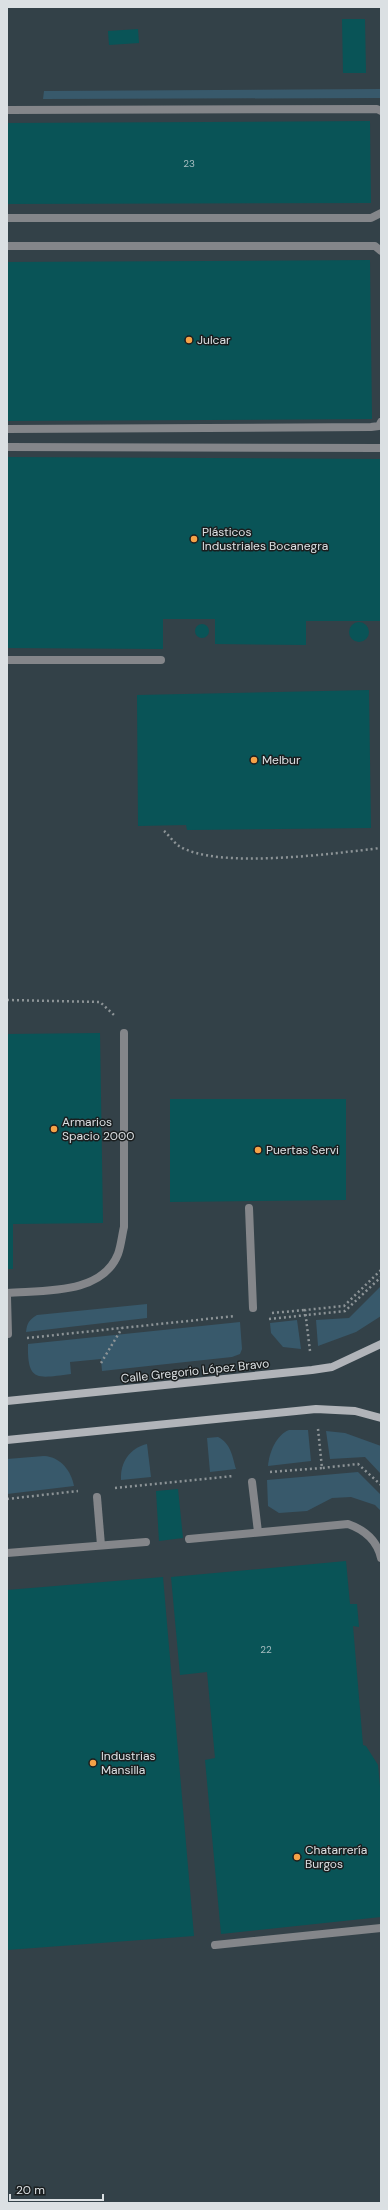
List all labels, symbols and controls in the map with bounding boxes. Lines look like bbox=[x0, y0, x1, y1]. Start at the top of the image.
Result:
house number: 23 bbox=[183, 157, 195, 170]
place label: Julcar bbox=[197, 332, 231, 348]
marker: Julcar bbox=[184, 335, 194, 345]
place label: Plásticos Industriales Bocanegra bbox=[202, 524, 328, 554]
marker: Plásticos Industriales Bocanegra bbox=[189, 534, 199, 544]
place label: Melbur bbox=[262, 752, 301, 768]
marker: Melbur bbox=[249, 755, 259, 765]
place label: Armarios Spacio 2000 bbox=[62, 1114, 134, 1144]
marker: Armarios Spacio 2000 bbox=[49, 1124, 59, 1134]
place label: Puertas Servi bbox=[266, 1142, 339, 1158]
marker: Puertas Servi bbox=[253, 1145, 263, 1155]
street label: Calle Gregorio López Bravo bbox=[120, 1355, 270, 1387]
house number: 22 bbox=[260, 1643, 272, 1656]
place label: Industrias Mansilla bbox=[101, 1748, 155, 1778]
marker: Industrias Mansilla bbox=[88, 1758, 98, 1768]
place label: Chatarrería Burgos bbox=[305, 1842, 367, 1872]
marker: Chatarrería Burgos bbox=[292, 1852, 302, 1862]
scale bar bbox=[10, 2176, 103, 2202]
text: 20 m bbox=[16, 2182, 45, 2198]

